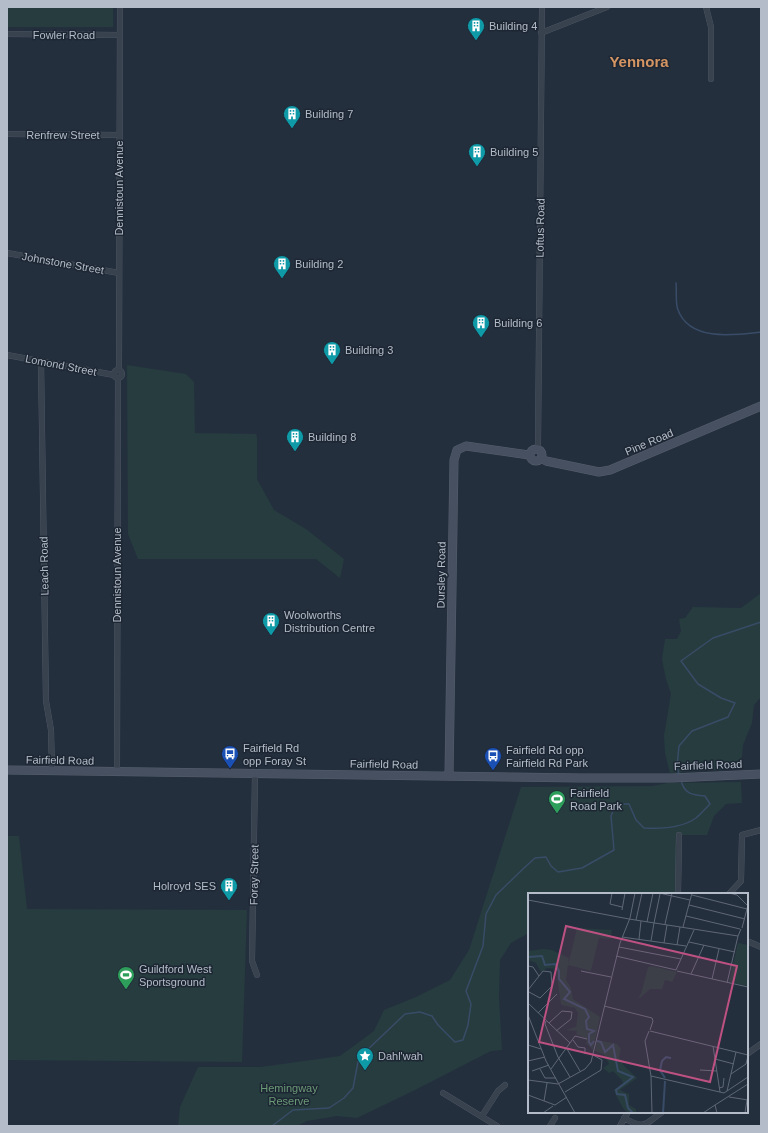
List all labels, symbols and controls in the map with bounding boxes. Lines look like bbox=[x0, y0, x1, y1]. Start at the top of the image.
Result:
building icon: Building 4 bbox=[466, 16, 486, 41]
place label: Building 4 bbox=[489, 20, 537, 32]
street label: Fowler Road bbox=[33, 29, 95, 41]
district label: Yennora bbox=[609, 53, 669, 70]
building icon: Building 7 bbox=[282, 104, 302, 129]
place label: Building 7 bbox=[305, 108, 353, 120]
street label: Renfrew Street bbox=[26, 129, 100, 141]
street label: Dennistoun Avenue bbox=[113, 140, 125, 236]
building icon: Building 5 bbox=[467, 142, 487, 167]
place label: Building 5 bbox=[490, 146, 538, 158]
street label: Loftus Road bbox=[533, 198, 547, 258]
street label: Johnstone Street bbox=[21, 250, 105, 276]
building icon: Building 2 bbox=[272, 254, 292, 279]
place label: Building 2 bbox=[295, 258, 343, 270]
building icon: Building 6 bbox=[471, 313, 491, 338]
place label: Building 6 bbox=[494, 317, 542, 329]
building icon: Building 3 bbox=[322, 340, 342, 365]
place label: Building 3 bbox=[345, 344, 393, 356]
street label: Lomond Street bbox=[24, 352, 98, 378]
street label: Pine Road bbox=[623, 426, 675, 458]
building icon: Building 8 bbox=[285, 427, 305, 452]
place label: Building 8 bbox=[308, 431, 356, 443]
street label: Dennistoun Avenue bbox=[111, 527, 123, 623]
street label: Leach Road bbox=[37, 536, 51, 596]
street label: Dursley Road bbox=[434, 542, 448, 608]
place label: Woolworths Distribution Centre bbox=[284, 609, 375, 634]
building icon: Woolworths Distribution Centre bbox=[261, 611, 281, 636]
place label: Fairfield Rd opp Foray St bbox=[243, 742, 306, 767]
bus stop icon: Fairfield Rd opp Foray St bbox=[220, 744, 240, 769]
place label: Fairfield Rd opp Fairfield Rd Park bbox=[506, 744, 588, 769]
bus stop icon: Fairfield Rd opp Fairfield Rd Park bbox=[483, 746, 503, 771]
street label: Fairfield Road bbox=[26, 753, 94, 767]
street label: Fairfield Road bbox=[350, 757, 418, 771]
street label: Fairfield Road bbox=[674, 758, 742, 772]
place label: Fairfield Road Park bbox=[570, 787, 622, 812]
sports icon: Fairfield Road Park bbox=[547, 789, 567, 814]
street label: Foray Street bbox=[247, 845, 261, 905]
building icon: Holroyd SES bbox=[219, 876, 239, 901]
place label: Holroyd SES bbox=[153, 880, 216, 892]
inset map bbox=[528, 893, 748, 1113]
place label: Guildford West Sportsground bbox=[139, 963, 212, 988]
sports icon: Guildford West Sportsground bbox=[116, 965, 136, 990]
place icon: Dahl'wah bbox=[355, 1046, 375, 1071]
place label: Dahl'wah bbox=[378, 1050, 423, 1062]
park label: Hemingway Reserve bbox=[260, 1082, 318, 1107]

